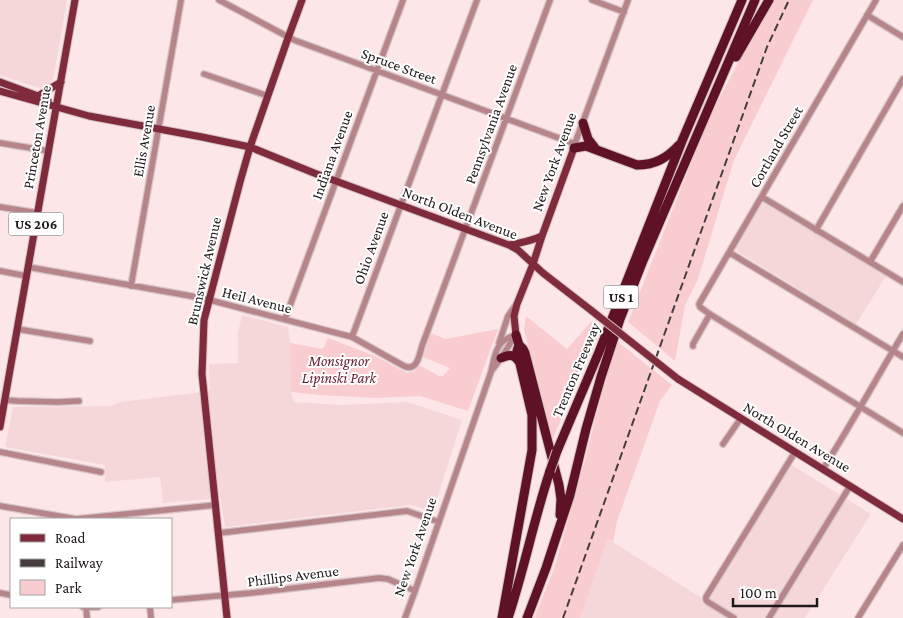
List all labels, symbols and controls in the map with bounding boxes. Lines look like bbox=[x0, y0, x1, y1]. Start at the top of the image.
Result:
street label: Spruce Street bbox=[359, 45, 440, 88]
street label: Pennsylvania Avenue bbox=[462, 62, 521, 186]
street label: Princeton Avenue bbox=[20, 84, 54, 190]
street label: Ellis Avenue bbox=[130, 103, 158, 178]
street label: Cortland Street bbox=[746, 103, 806, 191]
street label: Indiana Avenue bbox=[309, 108, 356, 202]
street label: New York Avenue bbox=[529, 110, 579, 214]
street label: North Olden Avenue bbox=[400, 184, 520, 242]
street label: Ohio Avenue bbox=[350, 209, 392, 287]
road number: US 206 bbox=[8, 212, 64, 235]
street label: Brunswick Avenue bbox=[184, 215, 224, 327]
street label: Heil Avenue bbox=[220, 284, 294, 316]
road number: US 1 bbox=[604, 286, 638, 308]
street label: Trenton Freeway bbox=[549, 320, 604, 420]
park label: Monsignor Lipinski Park bbox=[302, 353, 378, 387]
street label: North Olden Avenue bbox=[741, 399, 854, 475]
street label: New York Avenue bbox=[391, 495, 440, 599]
legend bbox=[10, 518, 172, 608]
text: Road bbox=[55, 530, 86, 546]
text: Railway bbox=[55, 555, 103, 572]
street label: Phillips Avenue bbox=[246, 562, 340, 591]
scale bar bbox=[733, 576, 817, 608]
text: Park bbox=[55, 580, 82, 596]
text: 100 m bbox=[740, 585, 777, 601]

